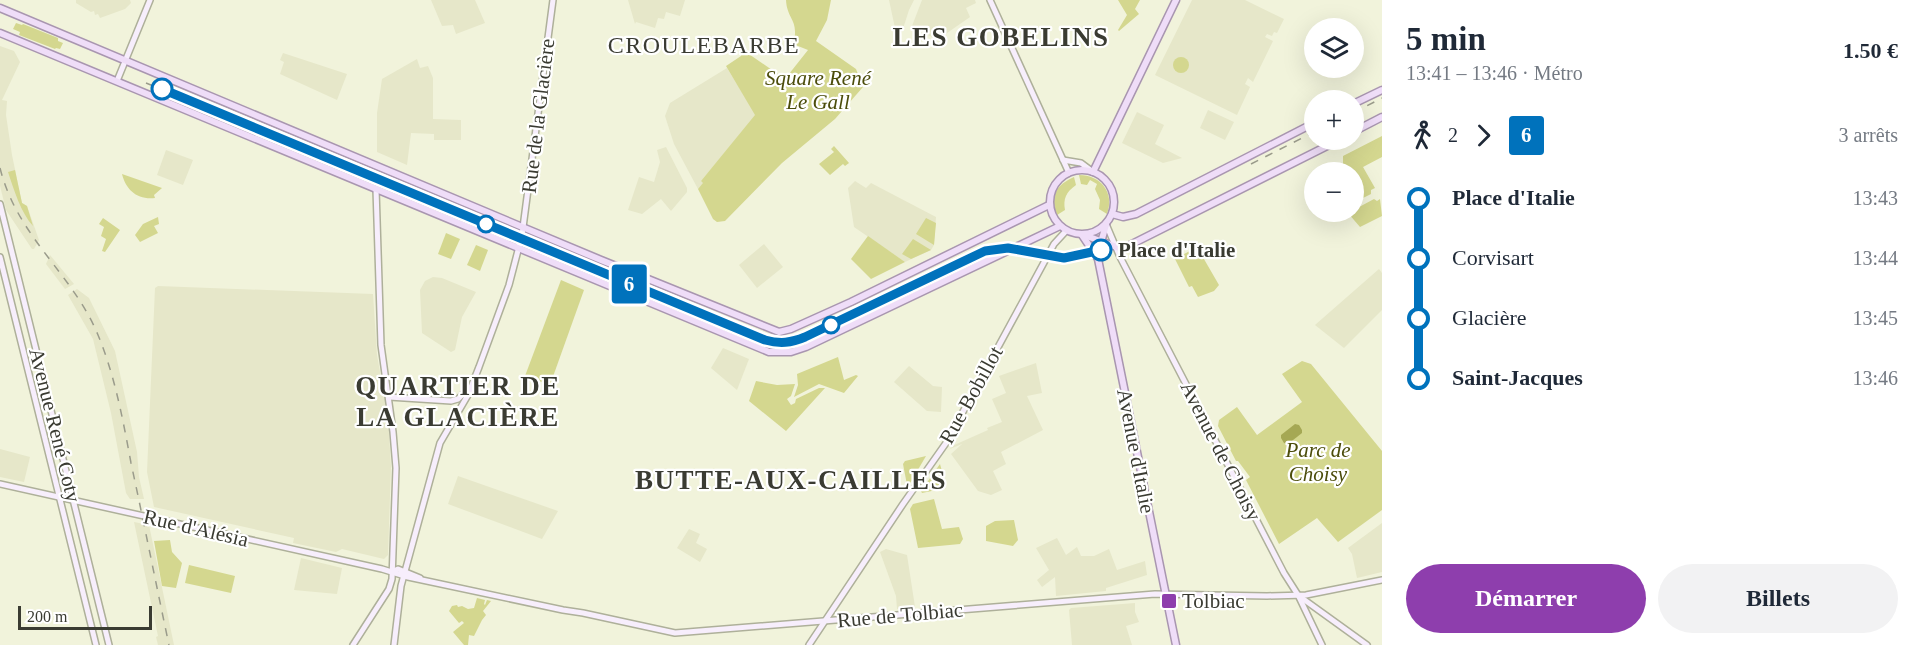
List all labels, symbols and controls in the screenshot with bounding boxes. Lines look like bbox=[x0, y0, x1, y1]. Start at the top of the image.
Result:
map controls bbox=[1304, 18, 1364, 222]
button: layers bbox=[1304, 18, 1364, 78]
text: 5 min bbox=[1406, 21, 1486, 57]
district label: LES GOBELINS bbox=[893, 22, 1109, 52]
district label: CROULEBARBE bbox=[608, 32, 800, 58]
street label: Rue de la Glacière bbox=[517, 37, 559, 195]
text: 1.50 € bbox=[1843, 38, 1898, 63]
text: 13:41 – 13:46 · Métro bbox=[1406, 62, 1583, 84]
park label: Square René Le Gall bbox=[765, 66, 873, 114]
unlabelled marker bbox=[151, 78, 173, 100]
button: + bbox=[1304, 90, 1364, 150]
icon: walk bbox=[1406, 119, 1439, 152]
icon: forward bbox=[1467, 119, 1500, 152]
text: 6 bbox=[1521, 123, 1532, 147]
text: 2 bbox=[1448, 124, 1458, 146]
text: 3 arrêts bbox=[1839, 124, 1898, 146]
button: − bbox=[1304, 162, 1364, 222]
text: Place d'Italie bbox=[1452, 185, 1575, 210]
text: 13:43 bbox=[1852, 187, 1898, 209]
unlabelled marker bbox=[477, 215, 495, 233]
place label: Place d'Italie bbox=[1118, 238, 1235, 262]
marker: Place d'Italie bbox=[1090, 239, 1112, 261]
text: Corvisart bbox=[1452, 245, 1534, 270]
text: 13:44 bbox=[1852, 247, 1898, 269]
line badge: 6 bbox=[610, 264, 648, 304]
text: 6 bbox=[624, 272, 634, 296]
text: Glacière bbox=[1452, 305, 1527, 330]
text: 13:45 bbox=[1852, 307, 1898, 329]
unlabelled marker bbox=[822, 316, 840, 334]
street label: Rue Bobillot bbox=[934, 342, 1008, 448]
street label: Avenue René Coty bbox=[24, 345, 86, 505]
text: Saint-Jacques bbox=[1452, 365, 1583, 390]
text: 13:46 bbox=[1852, 367, 1898, 389]
district label: QUARTIER DE LA GLACIÈRE bbox=[355, 371, 561, 432]
street label: Avenue de Choisy bbox=[1175, 377, 1267, 525]
street label: Avenue d'Italie bbox=[1112, 387, 1160, 515]
park label: Parc de Choisy bbox=[1284, 438, 1351, 486]
district label: BUTTE-AUX-CAILLES bbox=[635, 465, 947, 495]
street label: Rue d'Alésia bbox=[141, 504, 251, 552]
button: Démarrer bbox=[1406, 564, 1646, 633]
button: Billets bbox=[1658, 564, 1898, 633]
place label: Tolbiac bbox=[1182, 589, 1245, 613]
marker: Tolbiac bbox=[1160, 592, 1178, 610]
street label: Rue de Tolbiac bbox=[836, 598, 964, 632]
scale bar bbox=[18, 603, 152, 630]
text: 200 m bbox=[27, 608, 67, 625]

